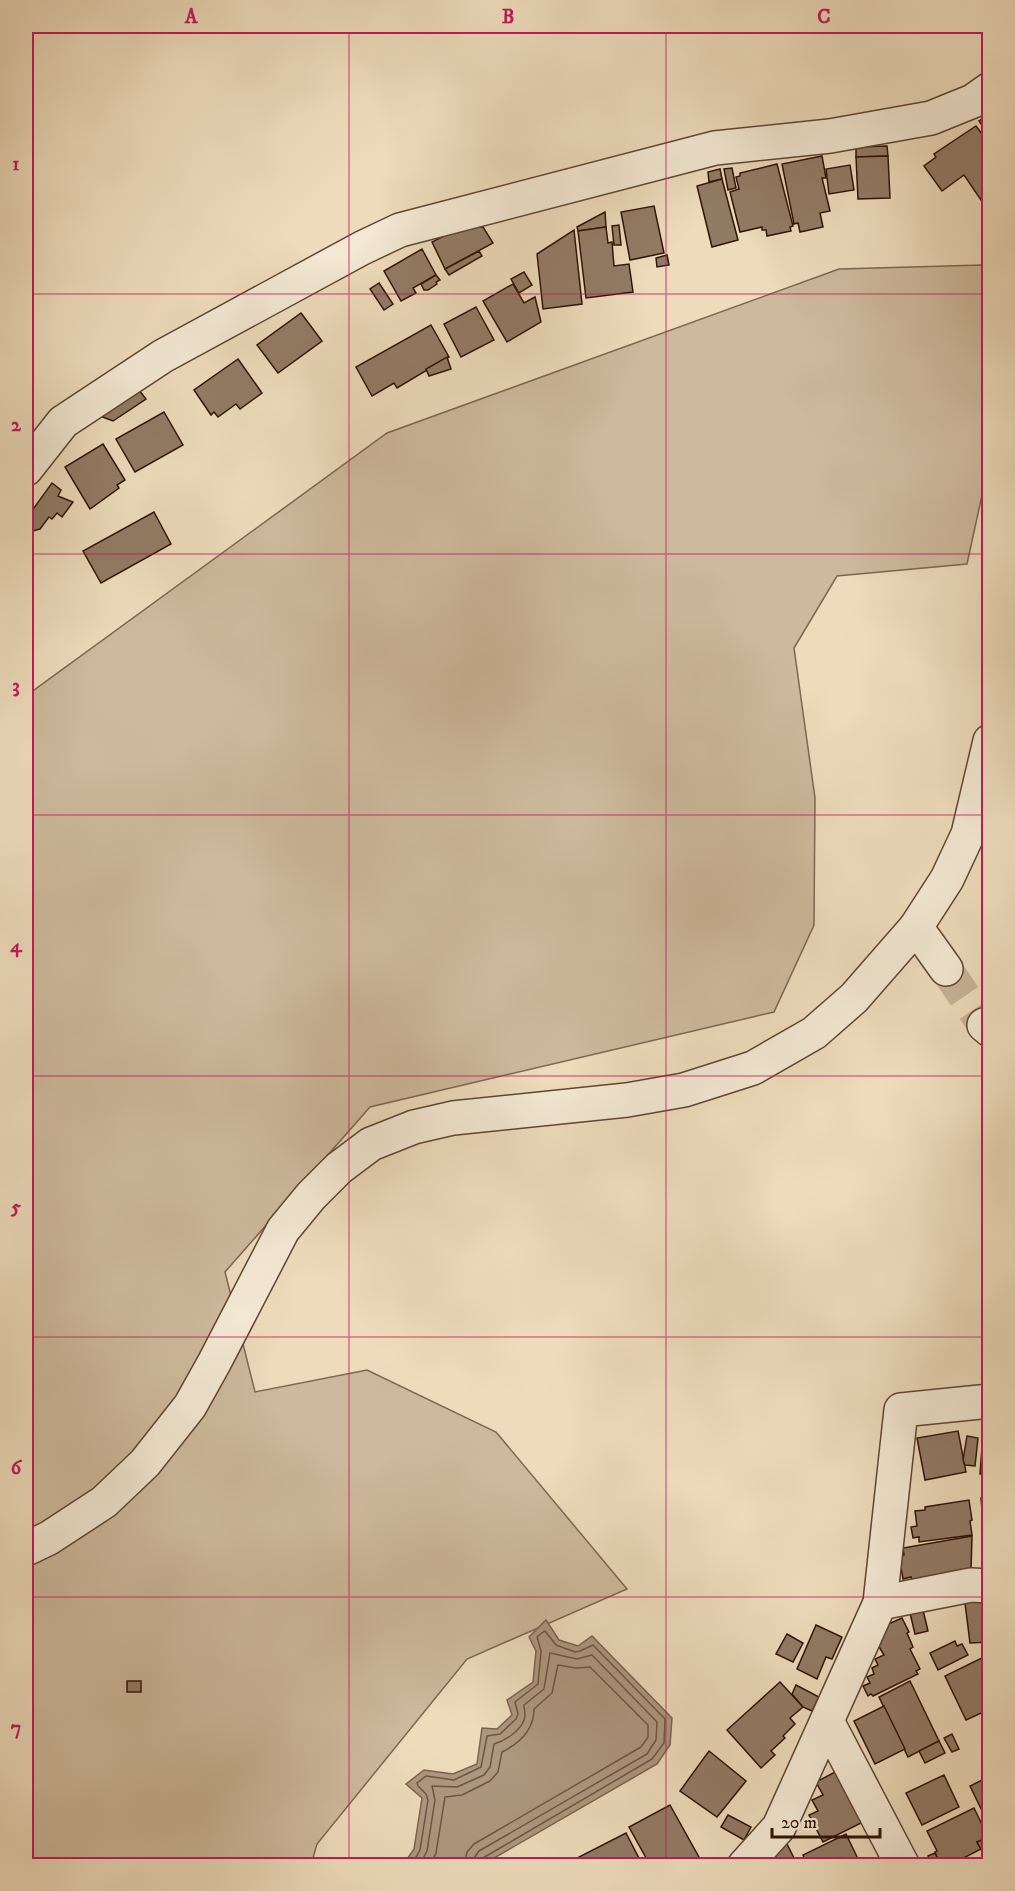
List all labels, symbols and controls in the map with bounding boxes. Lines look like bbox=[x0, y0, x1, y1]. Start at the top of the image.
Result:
text: A bbox=[184, 5, 199, 30]
text: B bbox=[502, 5, 514, 30]
text: C bbox=[817, 5, 831, 30]
text: 1 bbox=[12, 152, 20, 177]
text: 2 bbox=[11, 413, 22, 438]
text: 3 bbox=[12, 674, 20, 699]
text: 4 bbox=[10, 934, 23, 959]
text: 5 bbox=[10, 1195, 21, 1220]
text: 6 bbox=[11, 1456, 23, 1481]
text: 7 bbox=[11, 1716, 21, 1741]
scale bar bbox=[772, 1801, 880, 1839]
text: 20 m bbox=[781, 1812, 817, 1834]

